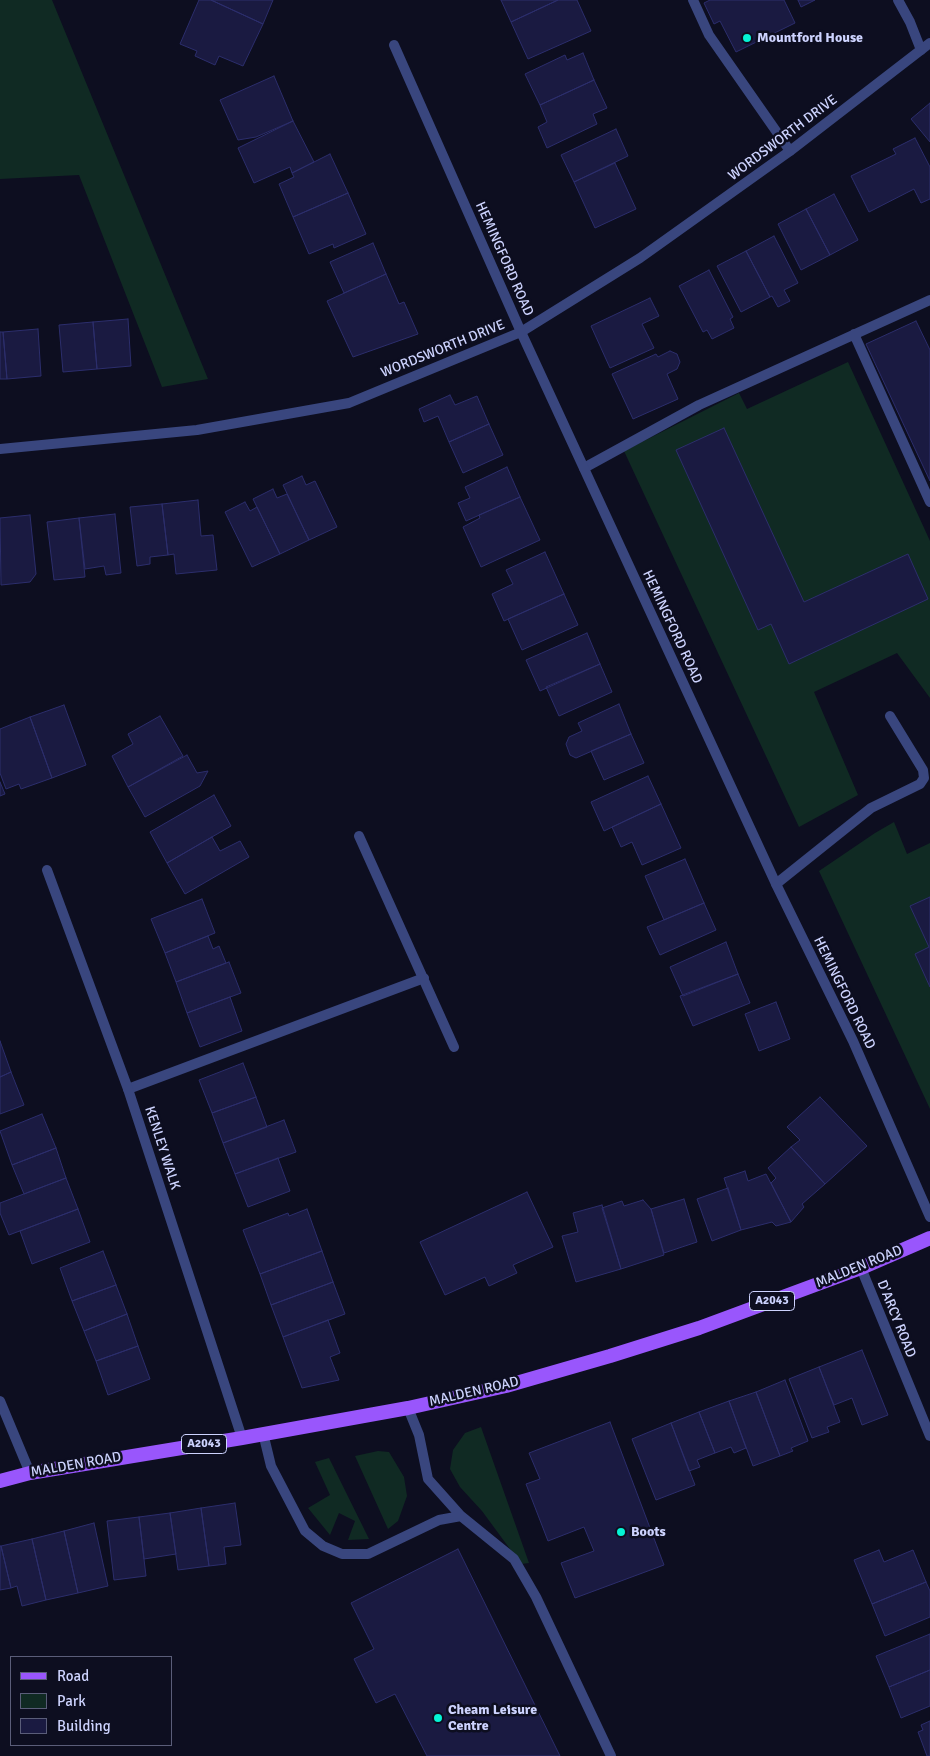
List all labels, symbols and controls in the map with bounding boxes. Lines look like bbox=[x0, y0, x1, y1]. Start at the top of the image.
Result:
place label: Mountford House bbox=[757, 30, 863, 46]
marker: Mountford House bbox=[741, 32, 753, 44]
street label: WORDSWORTH DRIVE bbox=[725, 92, 841, 184]
street label: HEMINGFORD ROAD bbox=[471, 199, 537, 319]
street label: WORDSWORTH DRIVE bbox=[379, 316, 507, 382]
street label: HEMINGFORD ROAD bbox=[638, 568, 706, 686]
street label: HEMINGFORD ROAD bbox=[809, 934, 879, 1052]
street label: KENLEY WALK bbox=[141, 1104, 183, 1192]
street label: MALDEN ROAD bbox=[813, 1242, 905, 1292]
street label: D'ARCY ROAD bbox=[873, 1278, 919, 1360]
road number: A2043 bbox=[750, 1292, 794, 1310]
street label: MALDEN ROAD bbox=[428, 1374, 520, 1410]
road number: A2043 bbox=[182, 1435, 226, 1454]
street label: MALDEN ROAD bbox=[29, 1449, 123, 1481]
place label: Boots bbox=[631, 1524, 666, 1540]
marker: Boots bbox=[615, 1526, 627, 1538]
legend bbox=[10, 1656, 172, 1746]
text: Road bbox=[57, 1667, 89, 1685]
text: Park bbox=[57, 1692, 86, 1710]
place label: Cheam Leisure Centre bbox=[448, 1702, 537, 1734]
marker: Cheam Leisure Centre bbox=[432, 1712, 444, 1724]
text: Building bbox=[57, 1717, 111, 1735]

